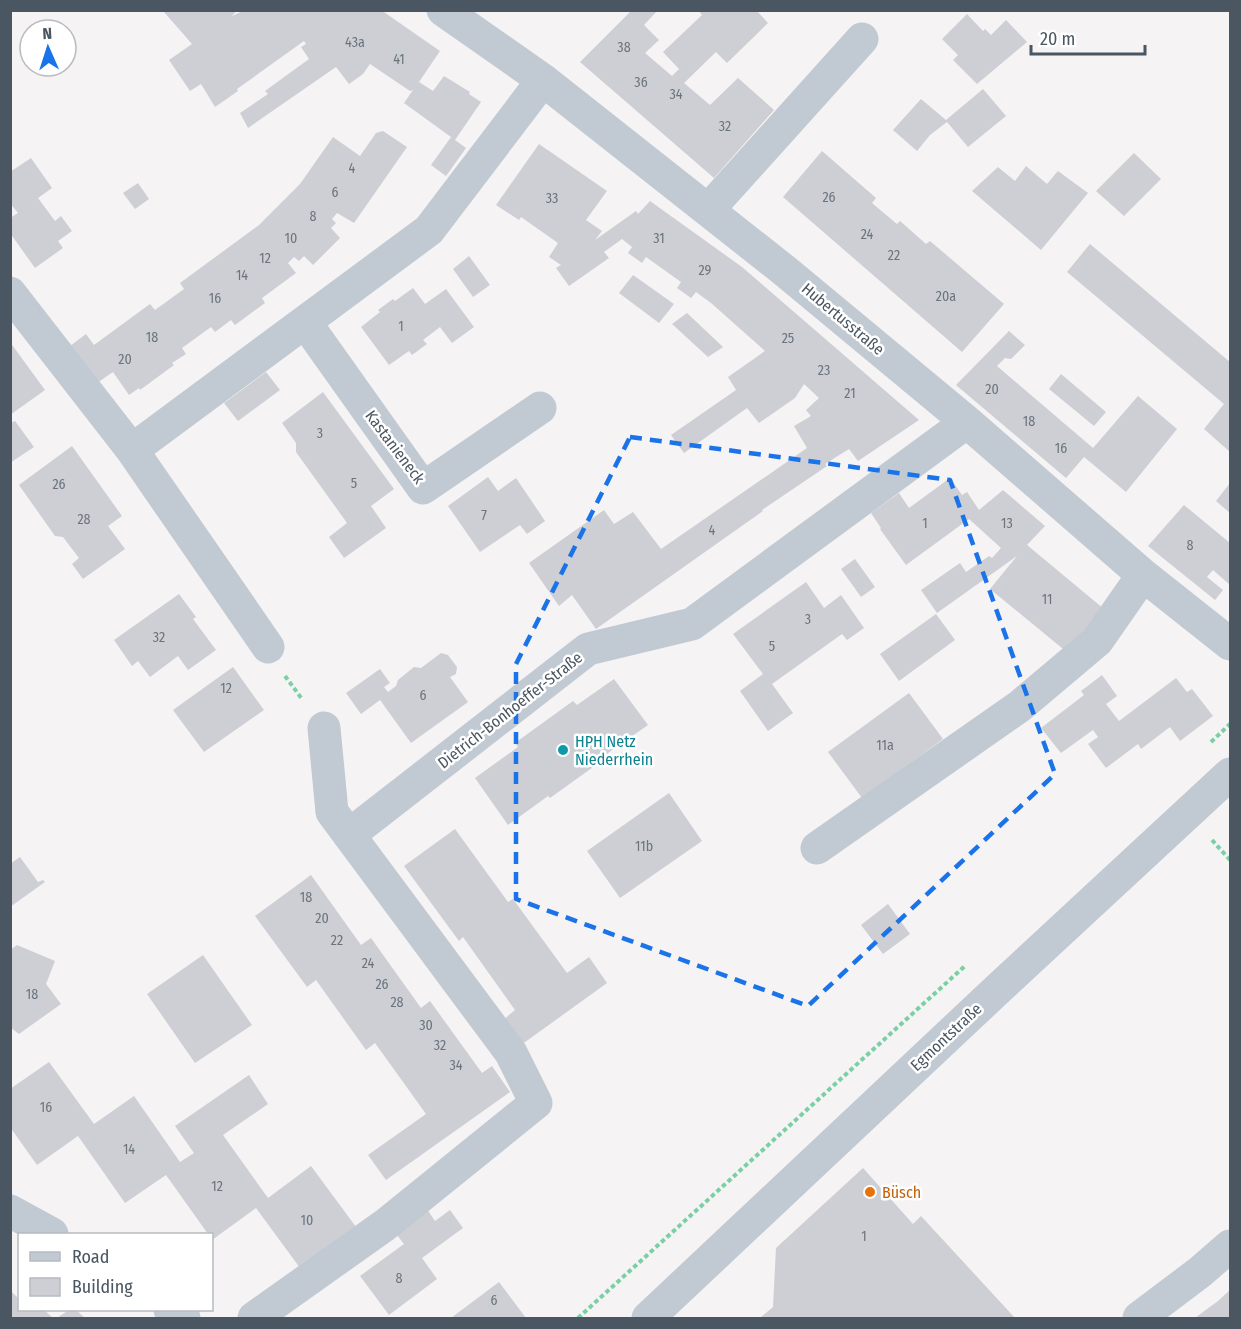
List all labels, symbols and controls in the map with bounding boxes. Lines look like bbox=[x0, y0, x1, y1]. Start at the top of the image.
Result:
north arrow bbox=[18, 18, 78, 78]
scale bar bbox=[1031, 18, 1145, 56]
text: N bbox=[42, 24, 53, 43]
text: 20 m bbox=[1040, 28, 1075, 50]
house number: 43a bbox=[345, 34, 365, 51]
house number: 38 bbox=[617, 39, 631, 56]
house number: 41 bbox=[393, 51, 405, 68]
house number: 36 bbox=[634, 74, 648, 91]
house number: 34 bbox=[669, 86, 683, 103]
house number: 32 bbox=[719, 118, 731, 135]
house number: 4 bbox=[349, 160, 356, 177]
house number: 6 bbox=[332, 184, 339, 201]
house number: 26 bbox=[822, 189, 836, 206]
house number: 33 bbox=[546, 190, 558, 207]
house number: 8 bbox=[310, 208, 317, 225]
house number: 24 bbox=[861, 226, 874, 243]
house number: 10 bbox=[285, 230, 297, 247]
house number: 31 bbox=[653, 230, 665, 247]
house number: 22 bbox=[888, 247, 900, 264]
house number: 12 bbox=[259, 250, 271, 267]
house number: 29 bbox=[699, 262, 712, 279]
house number: 14 bbox=[236, 267, 248, 284]
street label: Hubertusstraße bbox=[798, 279, 888, 359]
house number: 20a bbox=[936, 288, 956, 305]
house number: 16 bbox=[209, 290, 221, 307]
house number: 1 bbox=[398, 318, 404, 335]
house number: 18 bbox=[146, 329, 158, 346]
house number: 25 bbox=[782, 330, 794, 347]
house number: 20 bbox=[118, 351, 132, 368]
house number: 23 bbox=[818, 362, 830, 379]
house number: 20 bbox=[985, 381, 999, 398]
house number: 21 bbox=[844, 385, 856, 402]
street label: Kastanieneck bbox=[361, 407, 429, 488]
house number: 18 bbox=[1023, 413, 1035, 430]
house number: 3 bbox=[317, 425, 323, 442]
house number: 16 bbox=[1055, 440, 1067, 457]
house number: 5 bbox=[351, 475, 357, 492]
house number: 26 bbox=[52, 476, 66, 493]
house number: 7 bbox=[481, 507, 487, 524]
house number: 28 bbox=[77, 511, 91, 528]
house number: 1 bbox=[922, 515, 928, 532]
house number: 13 bbox=[1001, 515, 1013, 532]
house number: 4 bbox=[709, 522, 716, 539]
house number: 8 bbox=[1187, 537, 1194, 554]
house number: 11 bbox=[1042, 591, 1052, 608]
house number: 3 bbox=[805, 611, 811, 628]
house number: 32 bbox=[153, 629, 165, 646]
house number: 5 bbox=[769, 638, 775, 655]
street label: Dietrich-Bonhoeffer-Straße bbox=[434, 648, 586, 772]
house number: 12 bbox=[220, 680, 232, 697]
house number: 6 bbox=[420, 687, 427, 704]
place label: HPH Netz Niederrhein bbox=[575, 732, 653, 769]
house number: 11a bbox=[876, 737, 894, 754]
marker: HPH Netz Niederrhein bbox=[556, 743, 570, 757]
house number: 11b bbox=[635, 838, 653, 855]
house number: 18 bbox=[300, 889, 312, 906]
house number: 20 bbox=[315, 910, 329, 927]
house number: 22 bbox=[331, 932, 343, 949]
house number: 24 bbox=[362, 955, 375, 972]
house number: 26 bbox=[375, 976, 389, 993]
house number: 18 bbox=[26, 986, 38, 1003]
house number: 28 bbox=[390, 994, 404, 1011]
street label: Egmontstraße bbox=[906, 999, 986, 1075]
house number: 30 bbox=[419, 1017, 433, 1034]
house number: 32 bbox=[434, 1037, 446, 1054]
house number: 34 bbox=[449, 1057, 463, 1074]
house number: 16 bbox=[40, 1099, 52, 1116]
house number: 14 bbox=[123, 1141, 135, 1158]
house number: 12 bbox=[211, 1178, 223, 1195]
place label: Büsch bbox=[882, 1183, 921, 1202]
marker: Büsch bbox=[863, 1185, 877, 1199]
house number: 10 bbox=[301, 1212, 313, 1229]
house number: 1 bbox=[861, 1228, 867, 1245]
legend bbox=[18, 1233, 213, 1311]
text: Road bbox=[72, 1246, 109, 1268]
house number: 8 bbox=[396, 1270, 403, 1287]
text: Building bbox=[72, 1276, 133, 1298]
house number: 6 bbox=[491, 1292, 498, 1309]

